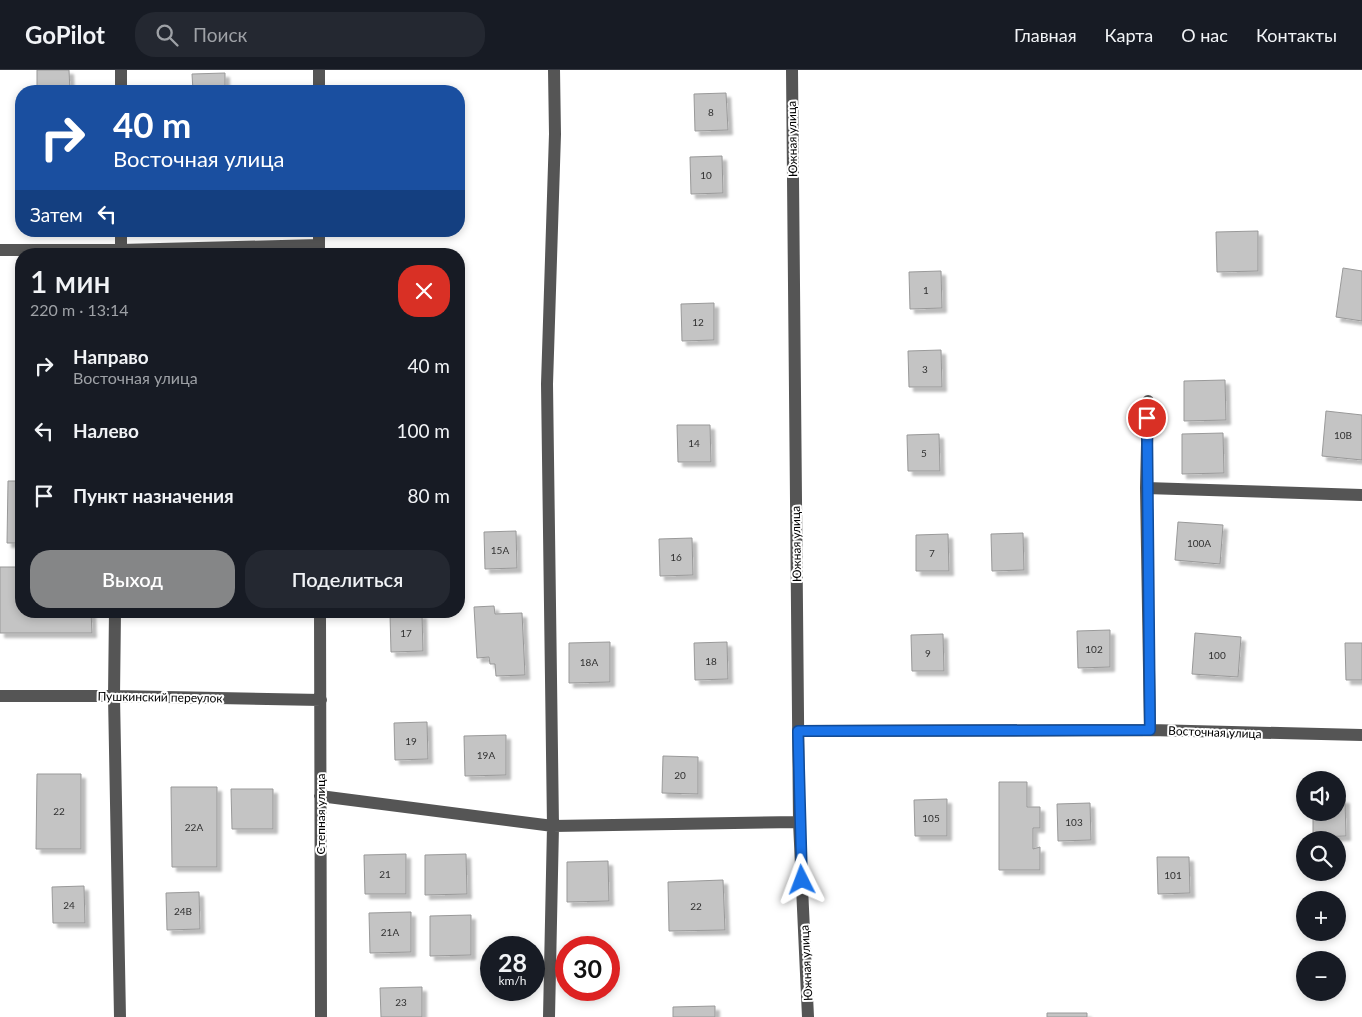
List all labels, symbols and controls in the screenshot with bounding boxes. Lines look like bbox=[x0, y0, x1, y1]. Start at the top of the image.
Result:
search box bbox=[135, 12, 485, 57]
text: GoPilot bbox=[25, 20, 105, 49]
icon: search bbox=[153, 21, 181, 49]
text: Поиск bbox=[193, 23, 247, 46]
text: Главная bbox=[1014, 24, 1077, 46]
text: Карта bbox=[1105, 24, 1153, 46]
text: О нас bbox=[1181, 24, 1228, 46]
text: Контакты bbox=[1256, 24, 1337, 46]
street label: Южная улица bbox=[784, 101, 800, 177]
text: 40 m bbox=[113, 103, 191, 145]
icon: right bbox=[30, 105, 95, 170]
house number: 8 bbox=[708, 106, 714, 118]
text: Восточная улица bbox=[113, 145, 284, 172]
house number: 10 bbox=[700, 169, 712, 181]
icon: left bbox=[93, 200, 121, 228]
text: Затем bbox=[30, 203, 83, 226]
text: 1 мин bbox=[30, 263, 111, 299]
button: close bbox=[398, 265, 450, 317]
house number: 1 bbox=[923, 284, 929, 296]
text: 220 m · 13:14 bbox=[30, 300, 129, 319]
house number: 12 bbox=[692, 316, 704, 328]
text: Направо bbox=[73, 345, 149, 368]
icon: right bbox=[30, 352, 58, 380]
text: 40 m bbox=[407, 354, 450, 377]
house number: 3 bbox=[922, 363, 928, 375]
text: Восточная улица bbox=[73, 368, 198, 387]
pin bbox=[1126, 397, 1168, 439]
icon: arrive bbox=[1133, 404, 1161, 432]
icon: left bbox=[30, 417, 58, 445]
text: Налево bbox=[73, 419, 139, 442]
text: 100 m bbox=[396, 419, 450, 442]
house number: 10В bbox=[1334, 429, 1352, 441]
house number: 14 bbox=[688, 437, 700, 449]
house number: 5 bbox=[921, 447, 927, 459]
icon: arrive bbox=[30, 482, 58, 510]
text: Пункт назначения bbox=[73, 484, 234, 507]
text: 80 m bbox=[407, 484, 450, 507]
street label: Южная улица bbox=[788, 506, 804, 582]
house number: 100А bbox=[1187, 537, 1211, 549]
house number: 15А bbox=[491, 544, 509, 556]
house number: 7 bbox=[929, 547, 935, 559]
button: Выход bbox=[30, 550, 235, 608]
button: Поделиться bbox=[245, 550, 450, 608]
house number: 16 bbox=[670, 551, 682, 563]
house number: 17 bbox=[400, 627, 412, 639]
house number: 102 bbox=[1085, 643, 1103, 655]
house number: 9 bbox=[925, 647, 931, 659]
house number: 100 bbox=[1208, 649, 1226, 661]
house number: 18 bbox=[705, 655, 717, 667]
house number: 18А bbox=[580, 656, 598, 668]
street label: Пушкинский переулок bbox=[97, 688, 223, 706]
street label: Восточная улица bbox=[1168, 723, 1262, 741]
house number: 19 bbox=[405, 735, 417, 747]
house number: 19А bbox=[477, 749, 495, 761]
house number: 20 bbox=[674, 769, 686, 781]
map controls bbox=[1296, 771, 1346, 1001]
button: sound bbox=[1296, 771, 1346, 821]
street label: Степная улица bbox=[313, 773, 328, 855]
house number: 22 bbox=[53, 805, 65, 817]
house number: 105 bbox=[922, 812, 940, 824]
house number: 103 bbox=[1065, 816, 1083, 828]
house number: 22А bbox=[185, 821, 203, 833]
button: search bbox=[1296, 831, 1346, 881]
position arrow bbox=[775, 853, 827, 905]
house number: 21 bbox=[379, 868, 391, 880]
house number: 101 bbox=[1164, 869, 1182, 881]
button: + bbox=[1296, 891, 1346, 941]
house number: 24 bbox=[63, 899, 75, 911]
house number: 22 bbox=[690, 900, 702, 912]
house number: 24В bbox=[174, 905, 192, 917]
street label: Южная улица bbox=[797, 925, 815, 1001]
house number: 21А bbox=[381, 926, 399, 938]
speed limit sign: 30 bbox=[555, 936, 620, 1001]
text: 28 bbox=[498, 947, 527, 977]
button: − bbox=[1296, 951, 1346, 1001]
text: km/h bbox=[498, 973, 527, 988]
house number: 23 bbox=[395, 996, 407, 1008]

